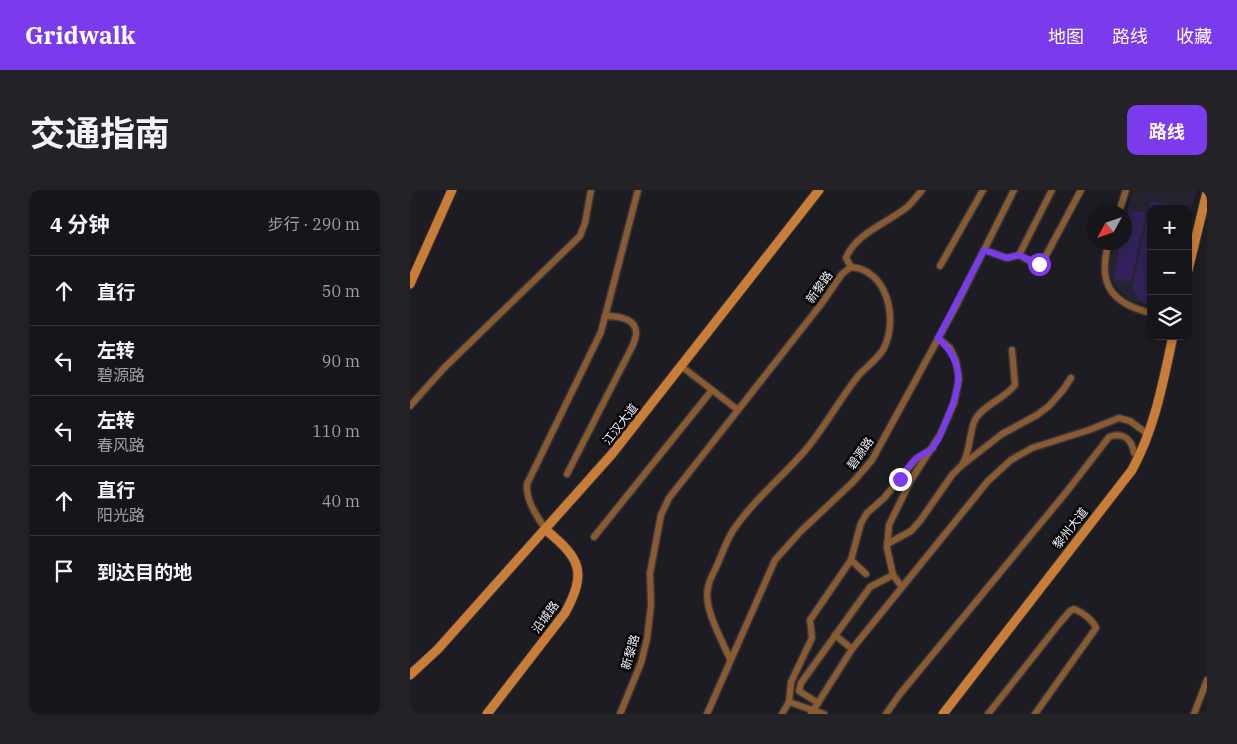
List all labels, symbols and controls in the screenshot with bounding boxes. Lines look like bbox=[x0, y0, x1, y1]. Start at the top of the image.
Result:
text: Gridwalk bbox=[25, 19, 135, 51]
text: 地图 bbox=[1048, 25, 1084, 48]
text: 路线 bbox=[1112, 25, 1148, 48]
text: 收藏 bbox=[1176, 25, 1212, 48]
button: 路线 bbox=[1127, 105, 1207, 155]
text: 交通指南 bbox=[30, 110, 170, 156]
north arrow bbox=[1087, 205, 1132, 250]
map controls bbox=[1147, 205, 1192, 340]
button: + bbox=[1147, 205, 1192, 250]
text: 4 分钟 bbox=[50, 210, 109, 238]
text: 步行 · 290 m bbox=[268, 214, 360, 234]
button: − bbox=[1147, 250, 1192, 295]
route start bbox=[1028, 253, 1051, 276]
street label: 新黎路 bbox=[803, 268, 835, 306]
icon: ahead bbox=[50, 277, 78, 305]
text: 直行 bbox=[97, 280, 135, 304]
text: 50 m bbox=[322, 281, 360, 301]
button: layers bbox=[1147, 295, 1192, 340]
text: 左转 bbox=[97, 338, 135, 362]
icon: left bbox=[50, 347, 78, 375]
text: 90 m bbox=[322, 351, 360, 371]
text: 碧源路 bbox=[97, 365, 145, 385]
street label: 江汉大道 bbox=[599, 400, 641, 448]
text: 左转 bbox=[97, 408, 135, 432]
icon: left bbox=[50, 417, 78, 445]
text: 110 m bbox=[312, 421, 360, 441]
street label: 碧源路 bbox=[844, 434, 876, 472]
text: 春风路 bbox=[97, 435, 145, 455]
route end bbox=[889, 468, 912, 491]
text: 直行 bbox=[97, 478, 135, 502]
icon: ahead bbox=[50, 487, 78, 515]
text: 40 m bbox=[322, 491, 360, 511]
street label: 黎州大道 bbox=[1049, 504, 1091, 552]
text: 阳光路 bbox=[97, 505, 145, 525]
icon: arrive bbox=[50, 557, 78, 585]
text: 到达目的地 bbox=[97, 560, 192, 584]
street label: 沿城路 bbox=[528, 598, 562, 636]
street label: 新黎路 bbox=[618, 633, 642, 671]

